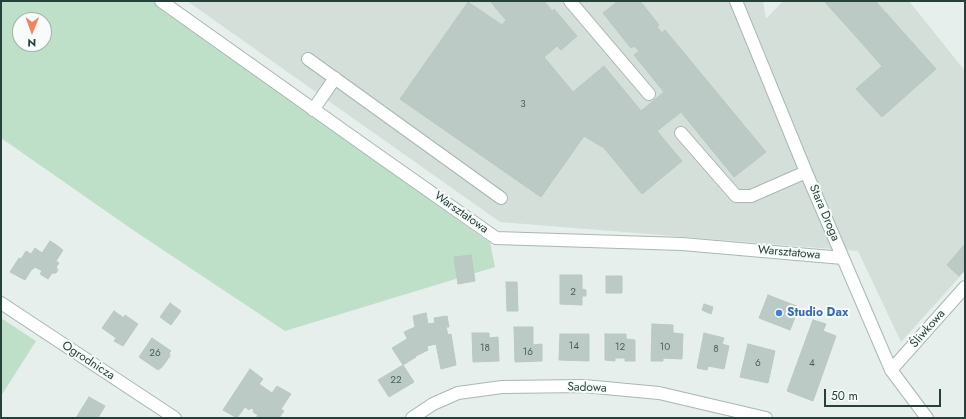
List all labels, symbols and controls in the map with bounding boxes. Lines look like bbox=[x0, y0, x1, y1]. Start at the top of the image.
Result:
north arrow bbox=[12, 12, 52, 52]
text: N bbox=[27, 35, 36, 51]
house number: 3 bbox=[520, 99, 526, 111]
street label: Stara Droga bbox=[806, 183, 842, 243]
street label: Warsztatowa bbox=[431, 189, 491, 237]
street label: Warsztatowa bbox=[757, 243, 821, 263]
house number: 2 bbox=[570, 287, 576, 299]
place label: Studio Dax bbox=[787, 306, 848, 320]
street label: Śliwkowa bbox=[907, 307, 949, 351]
marker: Studio Dax bbox=[774, 308, 784, 318]
street label: Ogrodnicza bbox=[59, 339, 117, 383]
house number: 14 bbox=[569, 341, 579, 353]
house number: 12 bbox=[615, 342, 625, 354]
house number: 10 bbox=[660, 342, 670, 354]
house number: 18 bbox=[480, 343, 490, 355]
house number: 8 bbox=[713, 344, 719, 356]
house number: 16 bbox=[523, 347, 533, 359]
house number: 26 bbox=[149, 348, 161, 360]
house number: 6 bbox=[755, 358, 761, 370]
house number: 4 bbox=[809, 358, 815, 370]
house number: 22 bbox=[390, 375, 402, 387]
street label: Sadowa bbox=[567, 380, 607, 396]
scale bar bbox=[826, 381, 943, 407]
text: 50 m bbox=[831, 387, 858, 405]

